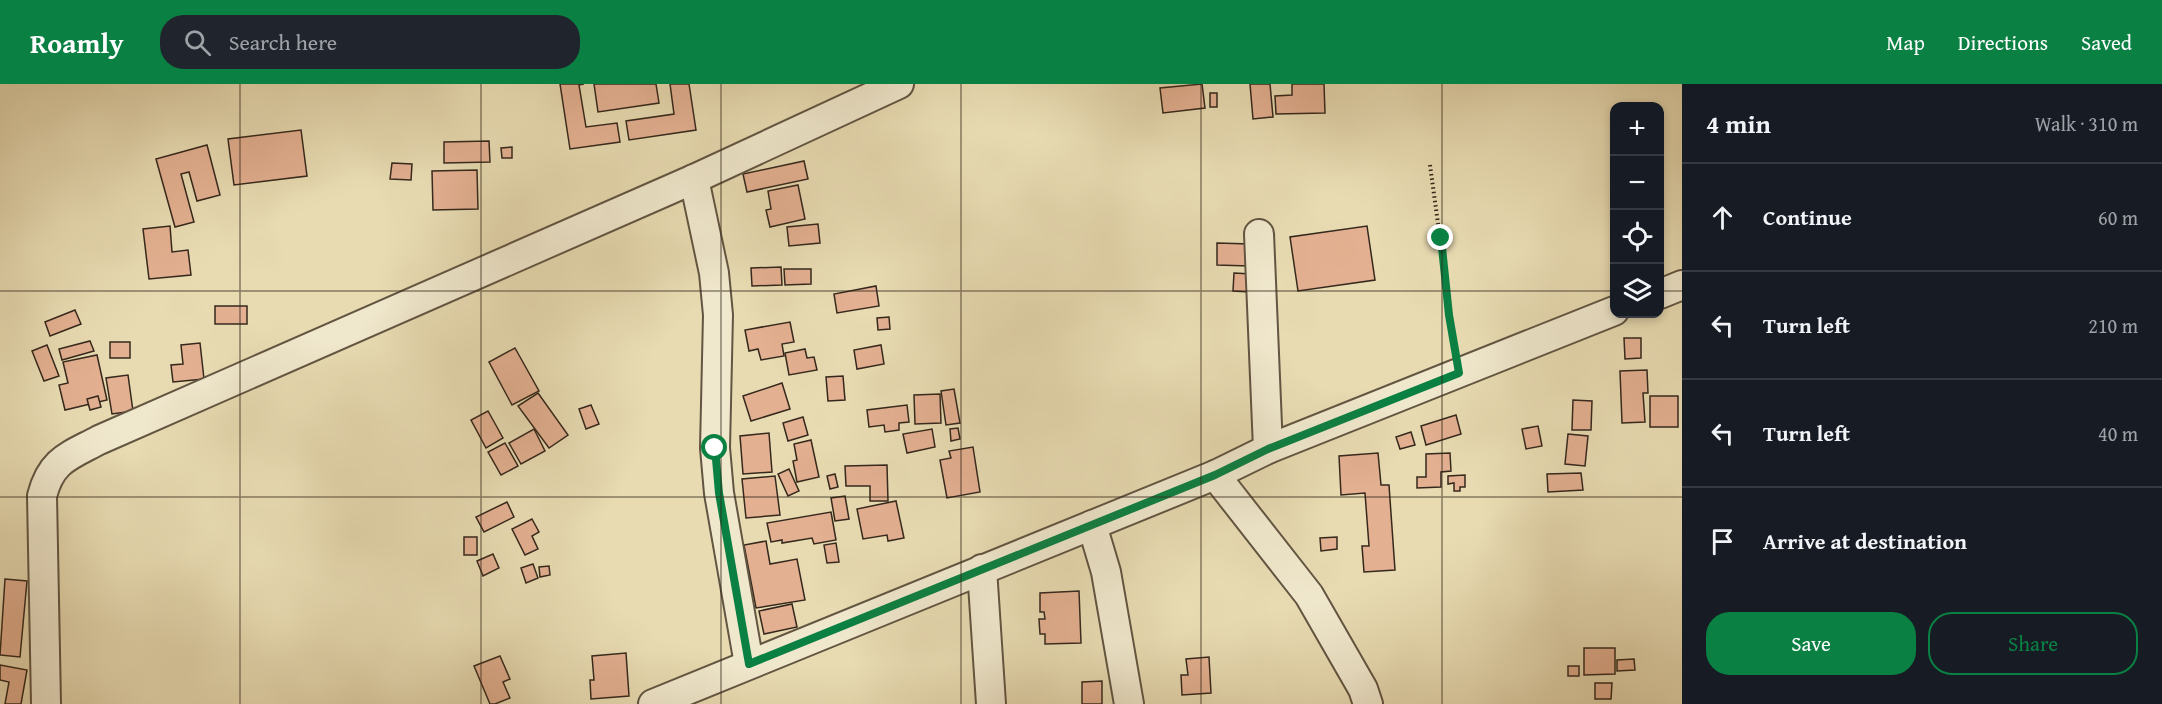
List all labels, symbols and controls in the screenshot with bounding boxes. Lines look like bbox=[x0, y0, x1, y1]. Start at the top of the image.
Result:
search box bbox=[160, 15, 580, 69]
text: Roamly bbox=[30, 22, 124, 63]
icon: search bbox=[181, 26, 214, 59]
text: Search here bbox=[229, 26, 337, 58]
text: Map bbox=[1886, 27, 1925, 58]
text: Directions bbox=[1958, 27, 2048, 58]
text: Saved bbox=[2081, 27, 2132, 58]
map controls bbox=[1610, 102, 1664, 318]
button: + bbox=[1610, 102, 1664, 156]
text: 4 min bbox=[1706, 104, 1771, 143]
text: Walk · 310 m bbox=[2035, 109, 2138, 138]
button: − bbox=[1610, 156, 1664, 210]
icon: ahead bbox=[1706, 201, 1739, 234]
text: Continue bbox=[1763, 201, 1852, 233]
text: 60 m bbox=[2098, 203, 2138, 232]
button: locate bbox=[1610, 210, 1664, 264]
route end bbox=[1427, 224, 1453, 250]
button: layers bbox=[1610, 264, 1664, 318]
icon: left bbox=[1706, 309, 1739, 342]
text: Turn left bbox=[1763, 309, 1850, 341]
text: 210 m bbox=[2088, 311, 2138, 340]
icon: left bbox=[1706, 417, 1739, 450]
text: Turn left bbox=[1763, 417, 1850, 449]
text: 40 m bbox=[2098, 419, 2138, 448]
route start bbox=[701, 434, 727, 460]
icon: arrive bbox=[1706, 525, 1739, 558]
text: Arrive at destination bbox=[1763, 525, 1967, 557]
button: Save bbox=[1706, 612, 1916, 675]
button: Share bbox=[1928, 612, 2138, 675]

